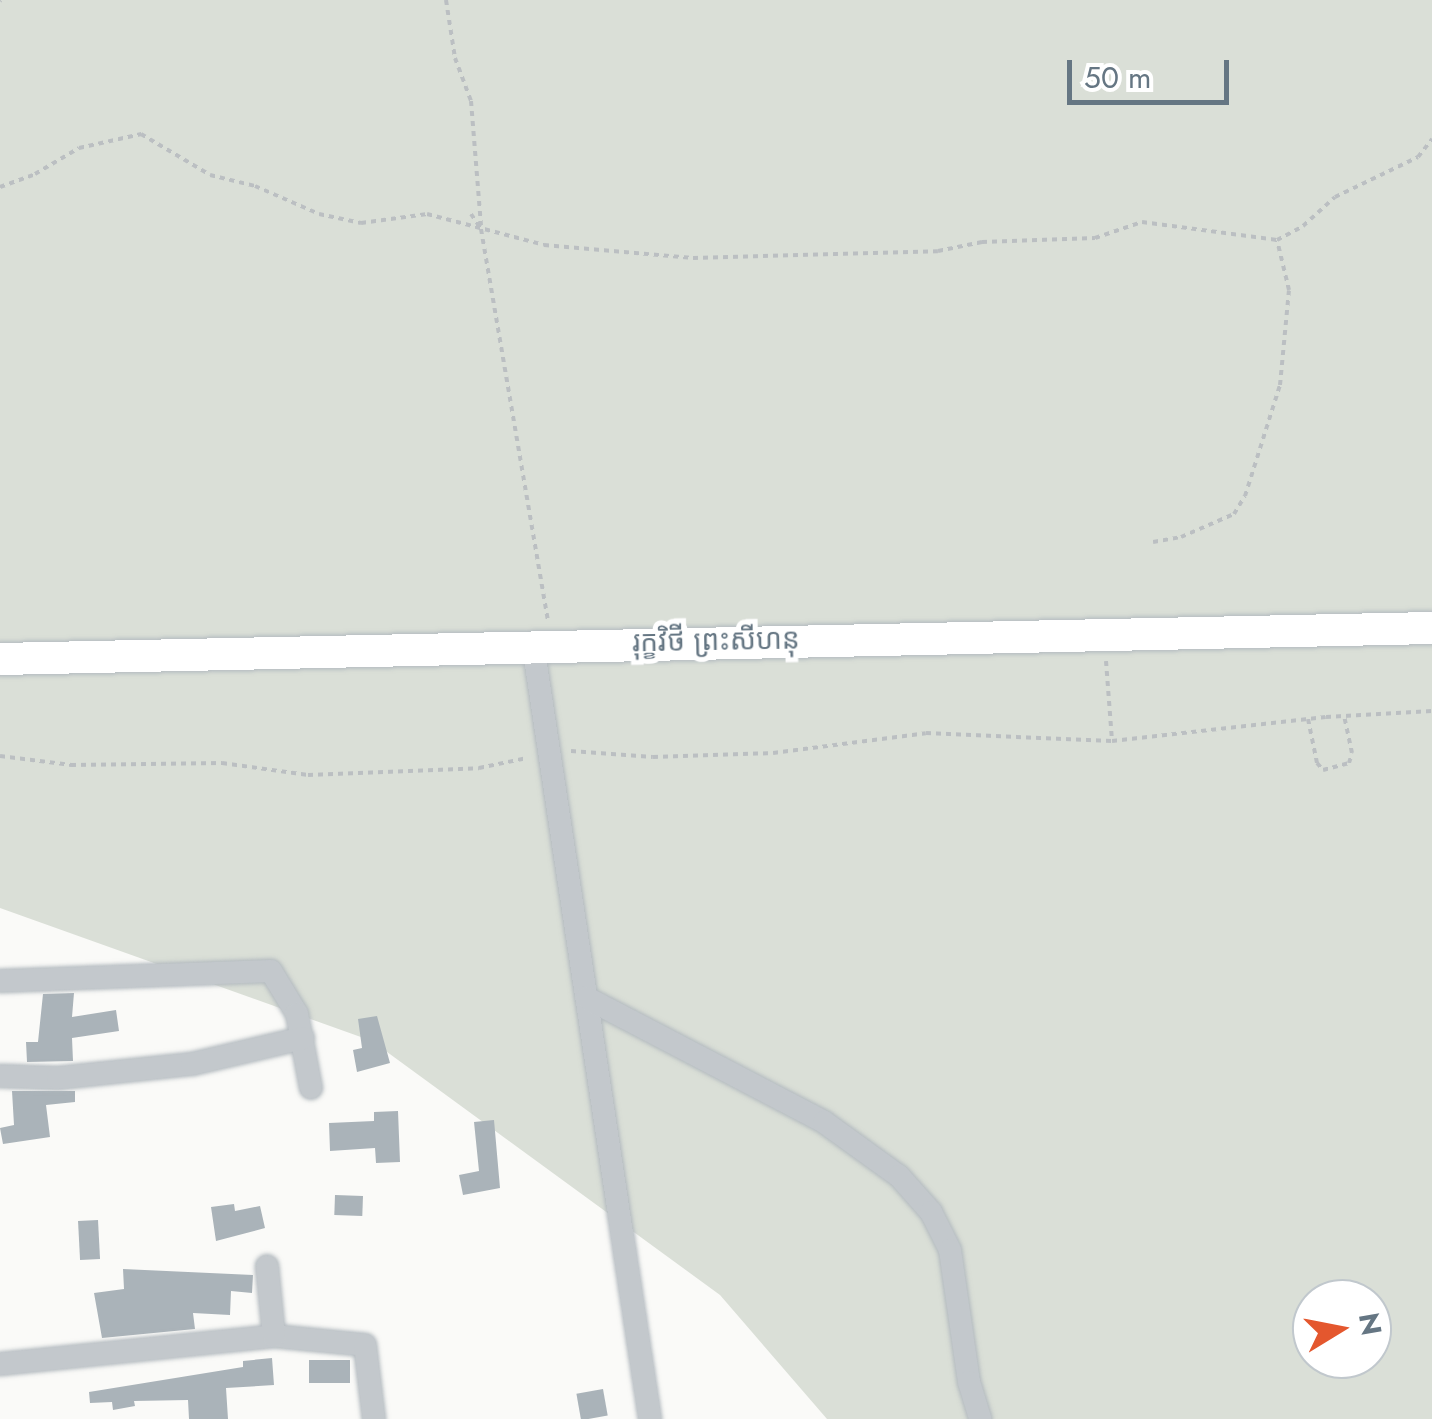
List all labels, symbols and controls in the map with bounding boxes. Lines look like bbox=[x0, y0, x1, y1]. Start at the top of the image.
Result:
scale bar bbox=[1072, 40, 1234, 102]
text: 50 m bbox=[1084, 56, 1151, 99]
street label: រុក្ខវិថី ព្រះសីហនុ bbox=[632, 623, 800, 659]
north arrow bbox=[1292, 1279, 1392, 1379]
text: N bbox=[1348, 1310, 1392, 1339]

